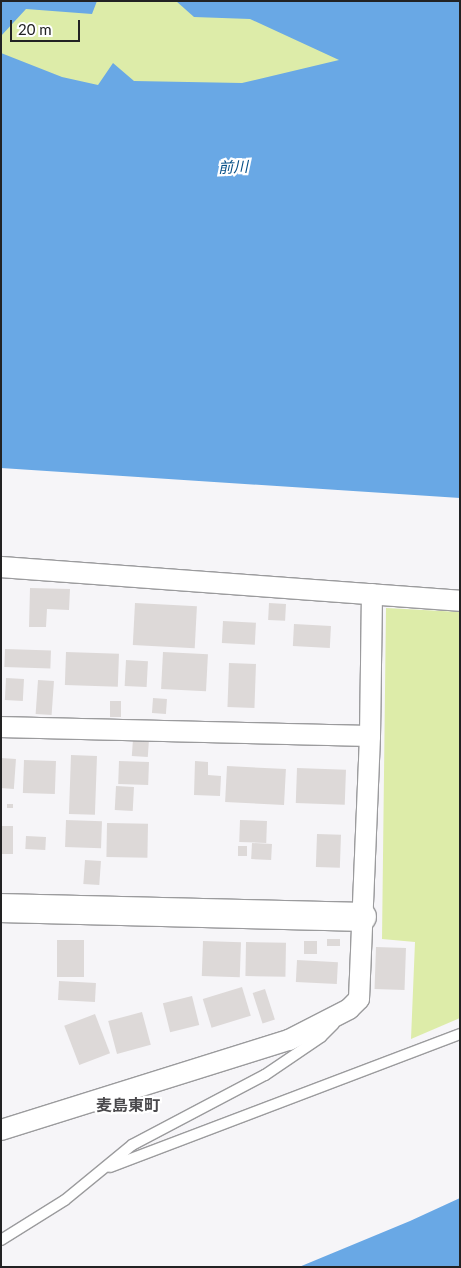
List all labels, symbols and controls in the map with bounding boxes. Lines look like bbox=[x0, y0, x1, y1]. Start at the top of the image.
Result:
scale bar bbox=[12, 10, 82, 42]
text: 20 m bbox=[18, 20, 52, 38]
water label: 前川 bbox=[218, 157, 248, 177]
district label: 麦島東町 bbox=[96, 1095, 160, 1115]

